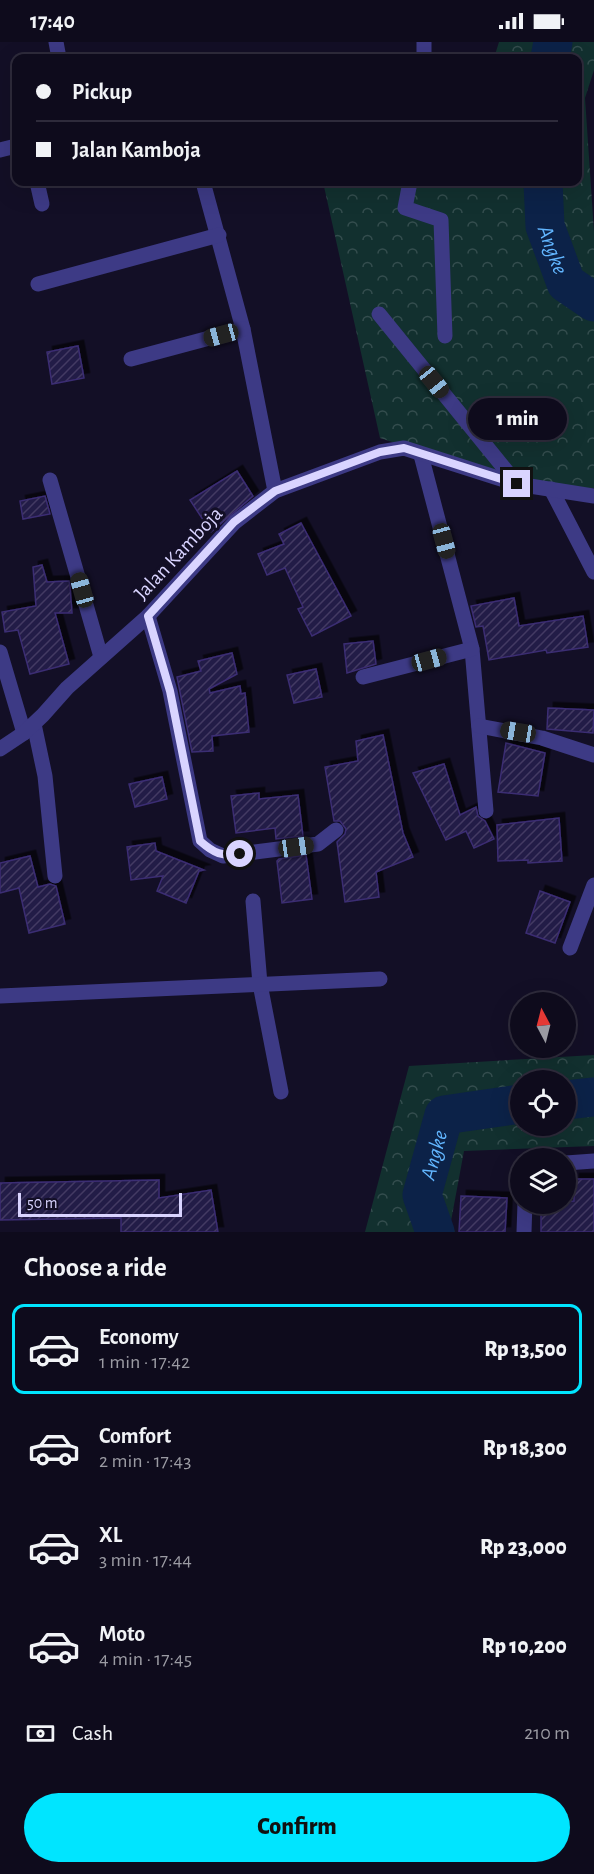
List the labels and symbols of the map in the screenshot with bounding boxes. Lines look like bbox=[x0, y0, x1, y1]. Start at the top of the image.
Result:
water label: Angke bbox=[533, 221, 572, 277]
car bbox=[201, 322, 241, 348]
car bbox=[416, 362, 452, 402]
callout: 1 min bbox=[468, 397, 566, 439]
route end bbox=[503, 470, 530, 497]
street label: Jalan Kamboja bbox=[130, 503, 227, 604]
car bbox=[431, 521, 457, 561]
car bbox=[68, 570, 96, 610]
car bbox=[409, 647, 449, 673]
car bbox=[499, 720, 537, 744]
car bbox=[277, 836, 315, 858]
route start bbox=[226, 840, 253, 867]
north arrow bbox=[510, 992, 576, 1058]
water label: Angke bbox=[416, 1128, 451, 1183]
scale bar bbox=[18, 1190, 182, 1218]

